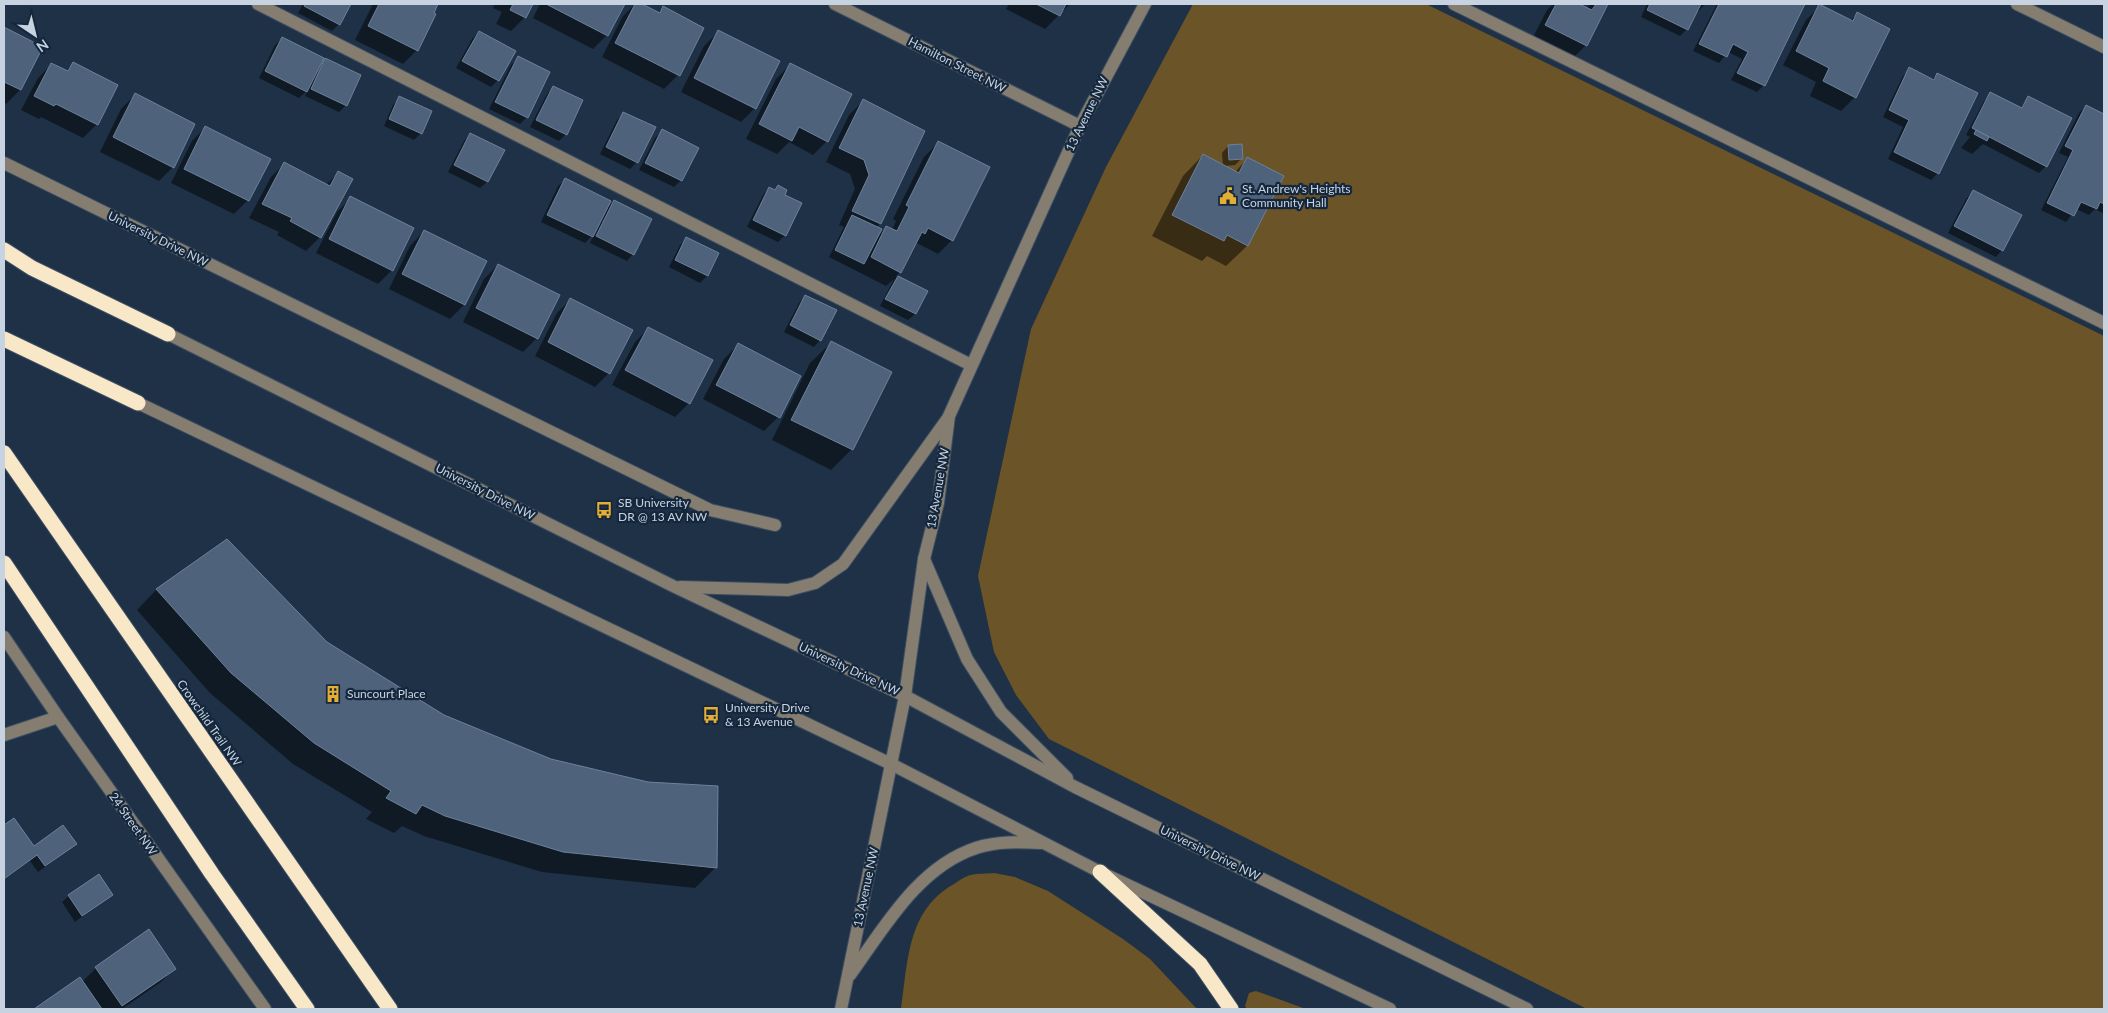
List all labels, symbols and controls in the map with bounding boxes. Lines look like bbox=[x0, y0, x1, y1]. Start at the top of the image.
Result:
north arrow bbox=[10, 10, 60, 60]
street label: Hamilton Street NW bbox=[906, 33, 1009, 96]
text: N bbox=[33, 36, 52, 56]
street label: 13 Avenue NW bbox=[1062, 74, 1111, 153]
place label: St. Andrew's Heights Community Hall bbox=[1242, 181, 1351, 210]
public building icon: St. Andrew's Heights Community Hall bbox=[1218, 186, 1238, 206]
street label: University Drive NW bbox=[106, 208, 211, 270]
street label: 13 Avenue NW bbox=[923, 446, 952, 529]
street label: University Drive NW bbox=[433, 460, 538, 523]
place label: SB University DR @ 13 AV NW bbox=[618, 495, 708, 524]
bus stop icon: SB University DR @ 13 AV NW bbox=[594, 500, 614, 520]
street label: University Drive NW bbox=[796, 639, 903, 699]
street label: Crowchild Trail NW bbox=[174, 677, 245, 769]
building icon: Suncourt Place bbox=[323, 684, 343, 704]
place label: Suncourt Place bbox=[347, 686, 426, 701]
place label: University Drive & 13 Avenue bbox=[725, 700, 810, 729]
bus stop icon: University Drive & 13 Avenue bbox=[701, 705, 721, 725]
street label: 24 Street NW bbox=[106, 789, 161, 858]
street label: University Drive NW bbox=[1158, 822, 1263, 884]
street label: 13 Avenue NW bbox=[850, 845, 881, 928]

